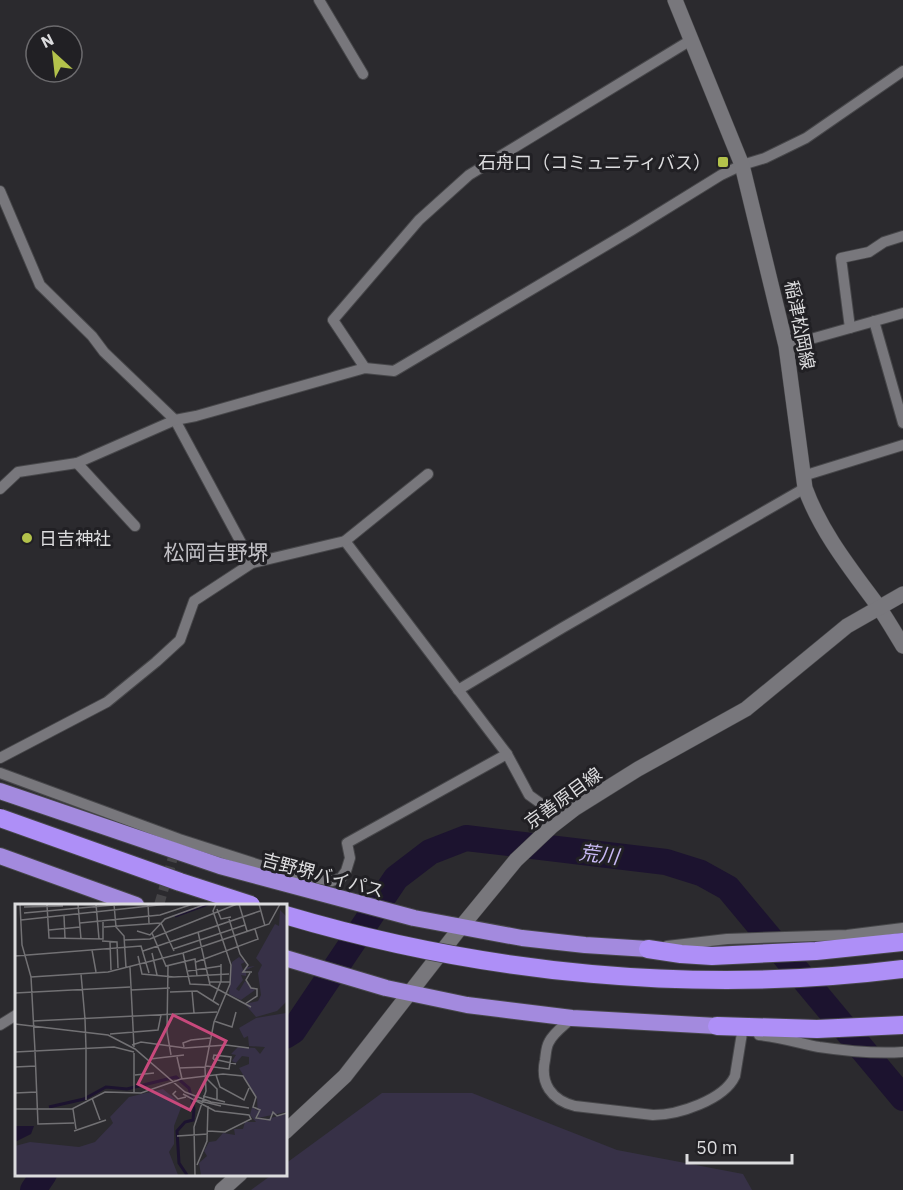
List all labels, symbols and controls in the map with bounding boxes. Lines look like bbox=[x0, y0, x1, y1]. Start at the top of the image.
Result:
north arrow bbox=[24, 24, 84, 84]
text: N bbox=[37, 29, 57, 52]
place label: 石舟口（コミュニティバス） bbox=[478, 151, 711, 174]
marker: 石舟口（コミュニティバス） bbox=[716, 155, 730, 169]
street label: 稲津松岡線 bbox=[780, 279, 820, 371]
place label: 日吉神社 bbox=[39, 527, 111, 550]
marker: 日吉神社 bbox=[20, 531, 34, 545]
district label: 松岡吉野堺 bbox=[164, 538, 269, 566]
street label: 京善原目線 bbox=[520, 762, 606, 834]
water label: 荒川 bbox=[578, 838, 622, 870]
street label: 吉野堺バイパス bbox=[259, 848, 387, 902]
inset map bbox=[15, 904, 286, 1175]
scale bar bbox=[687, 1127, 792, 1165]
text: 50 m bbox=[696, 1136, 738, 1159]

